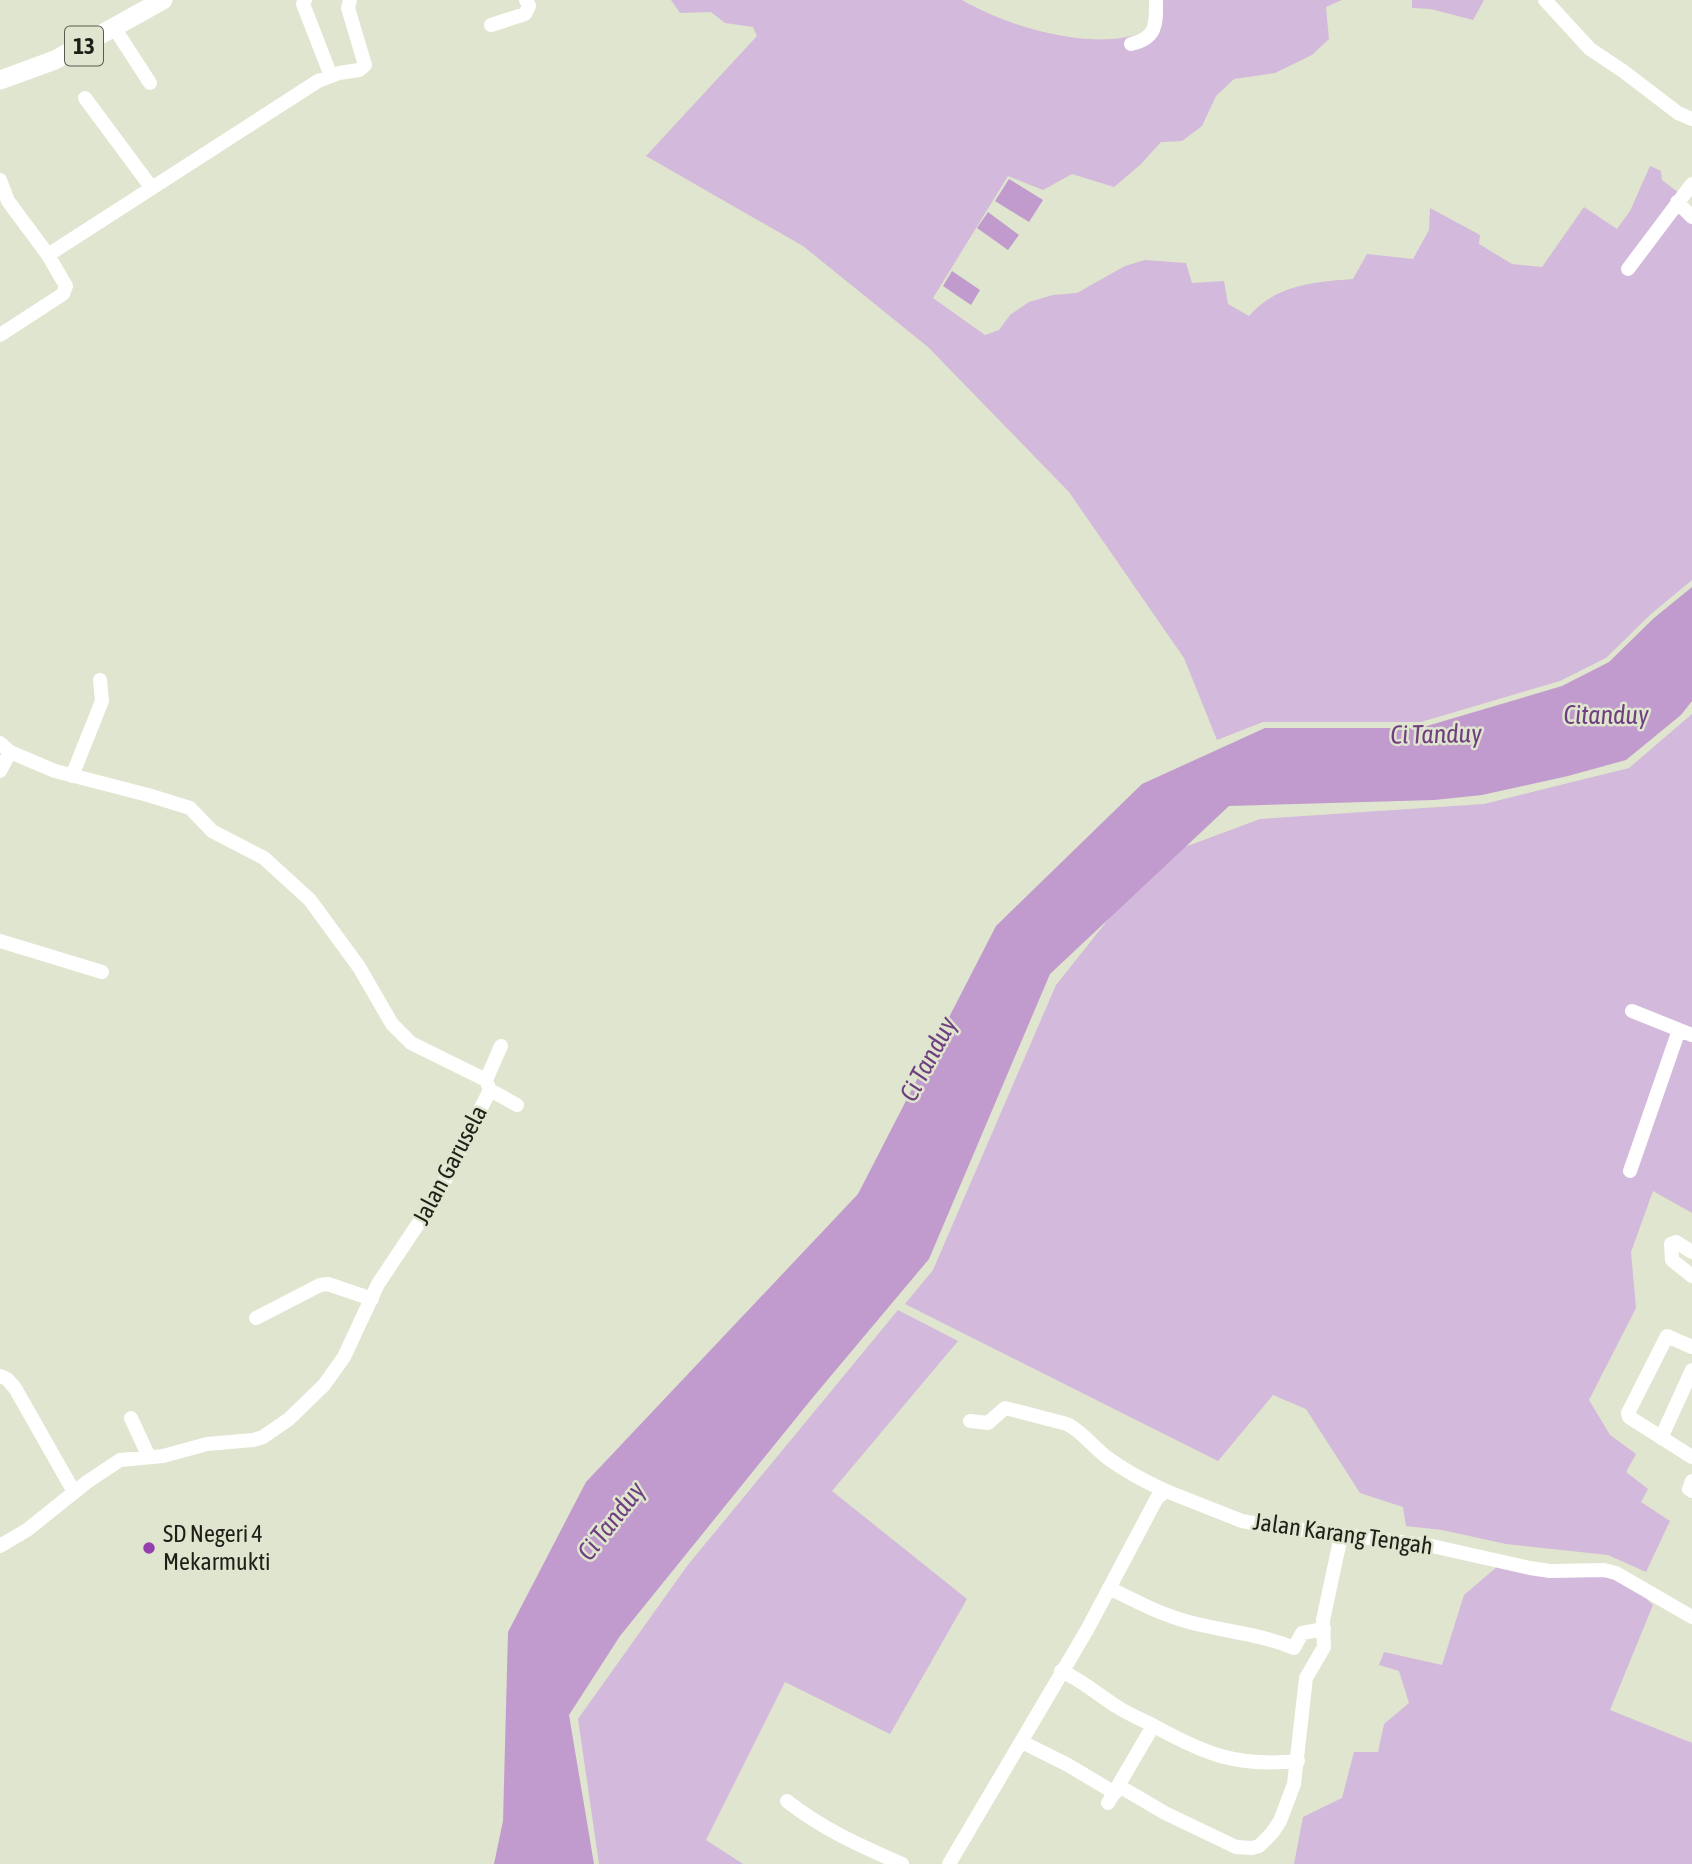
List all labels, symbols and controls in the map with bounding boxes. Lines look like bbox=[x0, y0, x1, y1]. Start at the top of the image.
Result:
road number: 13 bbox=[65, 26, 103, 66]
water label: Citanduy bbox=[1563, 700, 1649, 730]
water label: Ci Tanduy bbox=[1390, 718, 1482, 750]
water label: Ci Tanduy bbox=[893, 1011, 963, 1106]
street label: Jalan Garusela bbox=[407, 1101, 492, 1229]
water label: Ci Tanduy bbox=[571, 1476, 651, 1566]
street label: Jalan Karang Tengah bbox=[1252, 1508, 1435, 1559]
place label: SD Negeri 4 Mekarmukti bbox=[163, 1520, 271, 1575]
marker: SD Negeri 4 Mekarmukti bbox=[141, 1540, 157, 1556]

